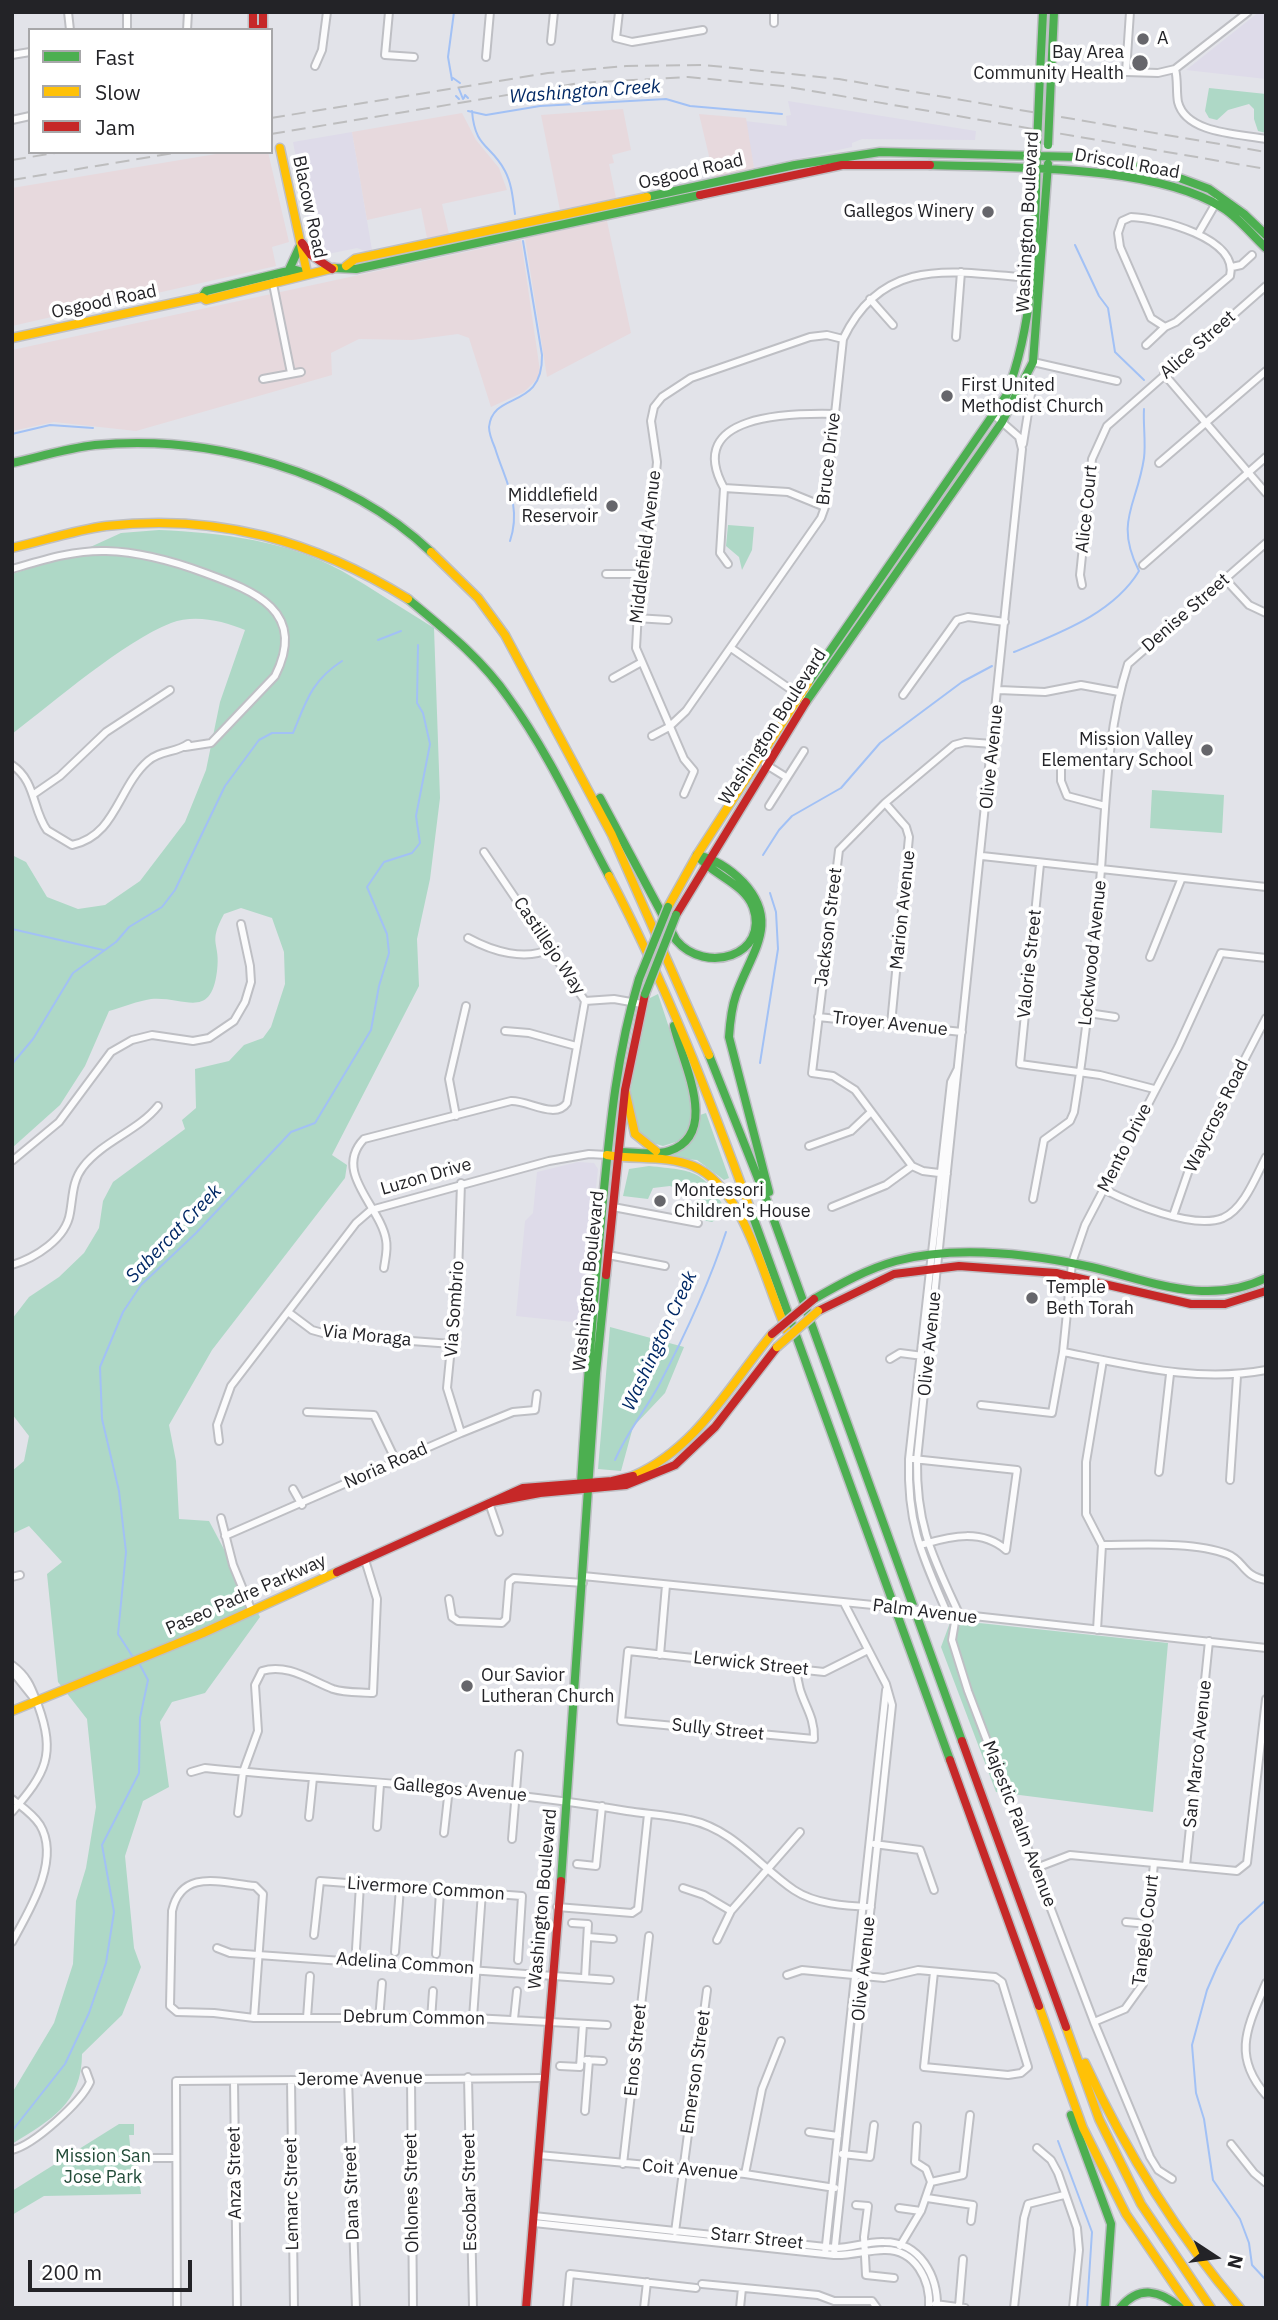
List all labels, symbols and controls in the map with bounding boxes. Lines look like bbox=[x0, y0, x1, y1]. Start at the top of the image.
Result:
legend bbox=[28, 28, 273, 154]
place label: A bbox=[1157, 28, 1169, 50]
marker: A bbox=[1135, 31, 1151, 47]
place label: Bay Area Community Health bbox=[973, 42, 1124, 84]
text: Fast bbox=[95, 43, 135, 71]
marker: Bay Area Community Health bbox=[1130, 53, 1150, 73]
water label: Washington Creek bbox=[509, 75, 661, 109]
text: Slow bbox=[95, 78, 141, 106]
text: Jam bbox=[95, 113, 135, 141]
street label: Washington Boulevard bbox=[1012, 131, 1044, 313]
street label: Driscoll Road bbox=[1073, 144, 1181, 184]
street label: Osgood Road bbox=[636, 149, 746, 195]
street label: Blacow Road bbox=[288, 154, 330, 260]
place label: Gallegos Winery bbox=[843, 201, 974, 223]
marker: Gallegos Winery bbox=[980, 204, 996, 220]
street label: Osgood Road bbox=[49, 280, 159, 324]
street label: Alice Street bbox=[1156, 306, 1240, 384]
place label: First United Methodist Church bbox=[961, 375, 1104, 418]
marker: First United Methodist Church bbox=[939, 388, 955, 404]
street label: Bruce Drive bbox=[813, 411, 845, 507]
street label: Alice Court bbox=[1072, 464, 1102, 554]
street label: Middlefield Avenue bbox=[626, 469, 666, 625]
place label: Middlefield Reservoir bbox=[508, 485, 598, 528]
marker: Middlefield Reservoir bbox=[604, 498, 620, 514]
street label: Denise Street bbox=[1138, 569, 1234, 657]
street label: Washington Boulevard bbox=[715, 645, 831, 809]
street label: Olive Avenue bbox=[976, 704, 1008, 810]
place label: Mission Valley Elementary School bbox=[1041, 729, 1193, 772]
marker: Mission Valley Elementary School bbox=[1199, 742, 1215, 758]
street label: Marion Avenue bbox=[886, 849, 920, 971]
street label: Jackson Street bbox=[811, 866, 847, 988]
street label: Lockwood Avenue bbox=[1075, 879, 1111, 1027]
street label: Castillejo Way bbox=[508, 893, 590, 999]
street label: Valorie Street bbox=[1014, 908, 1046, 1020]
street label: Troyer Avenue bbox=[831, 1007, 949, 1041]
street label: Waycross Road bbox=[1180, 1056, 1254, 1176]
street label: Mento Drive bbox=[1093, 1100, 1157, 1196]
street label: Luzon Drive bbox=[378, 1154, 474, 1200]
water label: Sabercat Creek bbox=[121, 1180, 227, 1288]
place label: Montessori Children's House bbox=[674, 1180, 811, 1222]
street label: Washington Boulevard bbox=[569, 1190, 609, 1372]
marker: Montessori Children's House bbox=[652, 1193, 668, 1209]
street label: Via Sombrio bbox=[441, 1260, 469, 1358]
water label: Washington Creek bbox=[618, 1268, 702, 1414]
place label: Temple Beth Torah bbox=[1046, 1277, 1134, 1320]
marker: Temple Beth Torah bbox=[1024, 1290, 1040, 1306]
street label: Olive Avenue bbox=[914, 1291, 946, 1397]
street label: Via Moraga bbox=[322, 1321, 412, 1351]
street label: Noria Road bbox=[341, 1438, 431, 1494]
street label: Paseo Padre Parkway bbox=[162, 1550, 330, 1640]
street label: Palm Avenue bbox=[871, 1595, 979, 1629]
street label: Lerwick Street bbox=[692, 1647, 810, 1681]
place label: Our Savior Lutheran Church bbox=[481, 1665, 615, 1708]
marker: Our Savior Lutheran Church bbox=[459, 1678, 475, 1694]
street label: San Marco Avenue bbox=[1179, 1679, 1217, 1829]
street label: Sully Street bbox=[671, 1714, 765, 1746]
street label: Majestic Palm Avenue bbox=[977, 1738, 1061, 1910]
street label: Gallegos Avenue bbox=[392, 1773, 528, 1807]
street label: Washington Boulevard bbox=[524, 1808, 562, 1990]
street label: Livermore Common bbox=[346, 1873, 506, 1905]
street label: Tangelo Court bbox=[1128, 1873, 1164, 1987]
street label: Olive Avenue bbox=[848, 1916, 880, 2022]
street label: Adelina Common bbox=[335, 1948, 475, 1980]
street label: Enos Street bbox=[620, 2003, 652, 2097]
street label: Debrum Common bbox=[343, 2006, 485, 2030]
street label: Emerson Street bbox=[677, 2008, 715, 2136]
street label: Jerome Avenue bbox=[297, 2067, 423, 2091]
street label: Anza Street bbox=[223, 2126, 247, 2220]
street label: Ohlones Street bbox=[400, 2133, 424, 2253]
street label: Escobar Street bbox=[458, 2133, 482, 2251]
street label: Lemarc Street bbox=[280, 2137, 304, 2251]
street label: Dana Street bbox=[340, 2145, 364, 2241]
park label: Mission San Jose Park bbox=[55, 2146, 151, 2188]
street label: Coit Avenue bbox=[641, 2155, 739, 2185]
north arrow bbox=[1180, 2222, 1250, 2292]
street label: Starr Street bbox=[710, 2223, 804, 2255]
scale bar bbox=[32, 2246, 196, 2290]
text: N bbox=[1222, 2252, 1249, 2271]
text: 200 m bbox=[41, 2258, 102, 2286]

